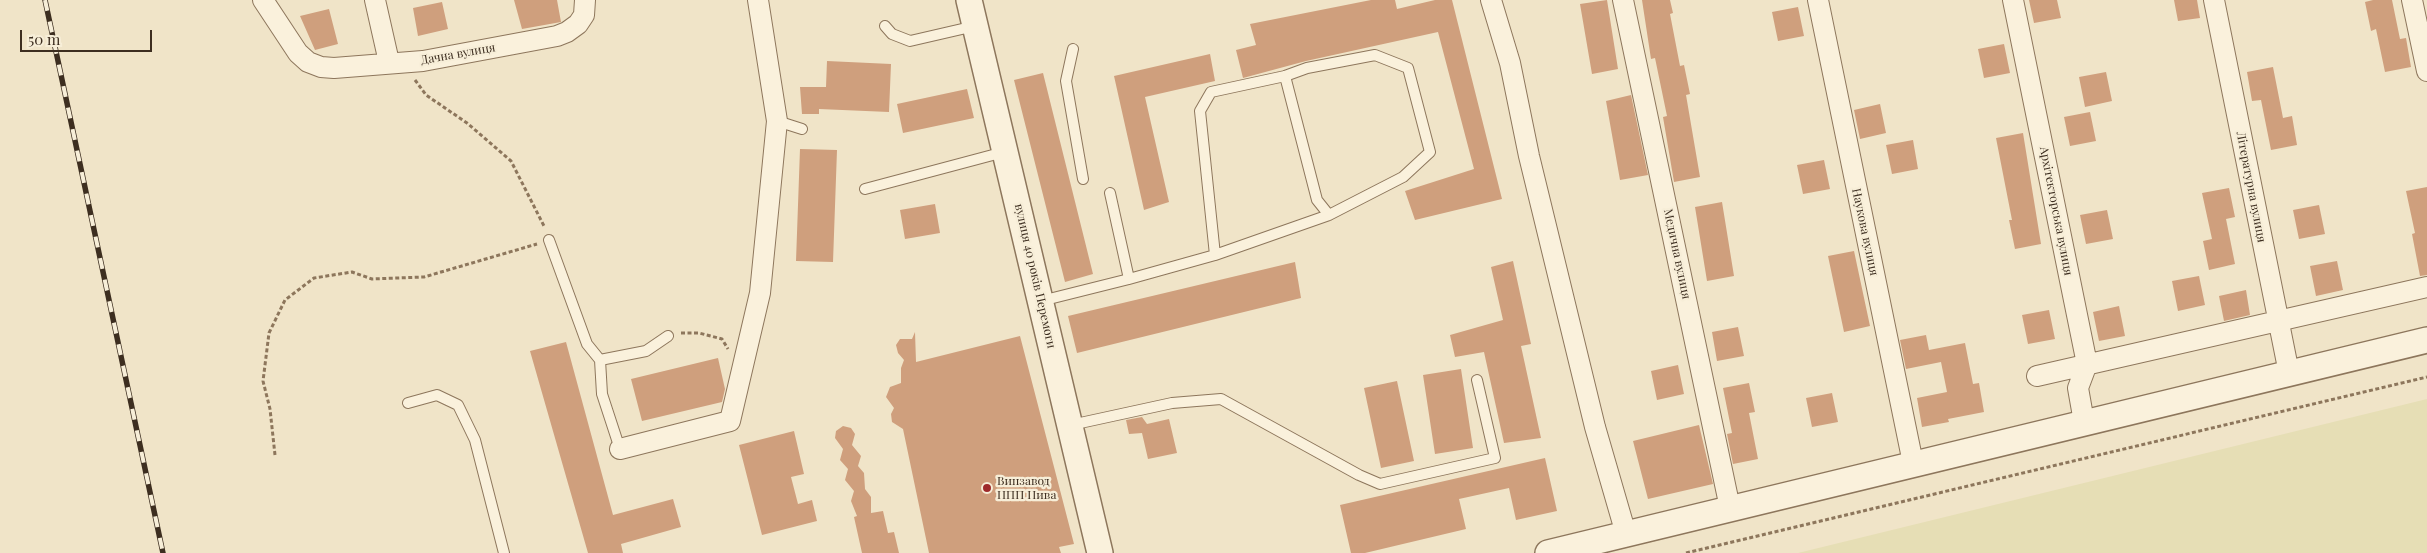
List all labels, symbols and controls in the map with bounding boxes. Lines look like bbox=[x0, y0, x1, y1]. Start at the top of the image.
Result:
scale bar bbox=[22, 20, 155, 52]
text: 50 m bbox=[28, 29, 60, 49]
street label: Дачна вулиця bbox=[420, 40, 496, 68]
street label: Літературна вулиця bbox=[2233, 130, 2269, 244]
street label: Архітекторська вулиця bbox=[2036, 145, 2076, 277]
street label: Наукова вулиця bbox=[1849, 187, 1881, 277]
street label: вулиця 40 років Перемоги bbox=[1011, 202, 1059, 350]
street label: Медична вулиця bbox=[1660, 207, 1694, 301]
place label: Винзавод НПП Нива bbox=[997, 474, 1056, 502]
marker: Винзавод НПП Нива bbox=[981, 482, 993, 494]

